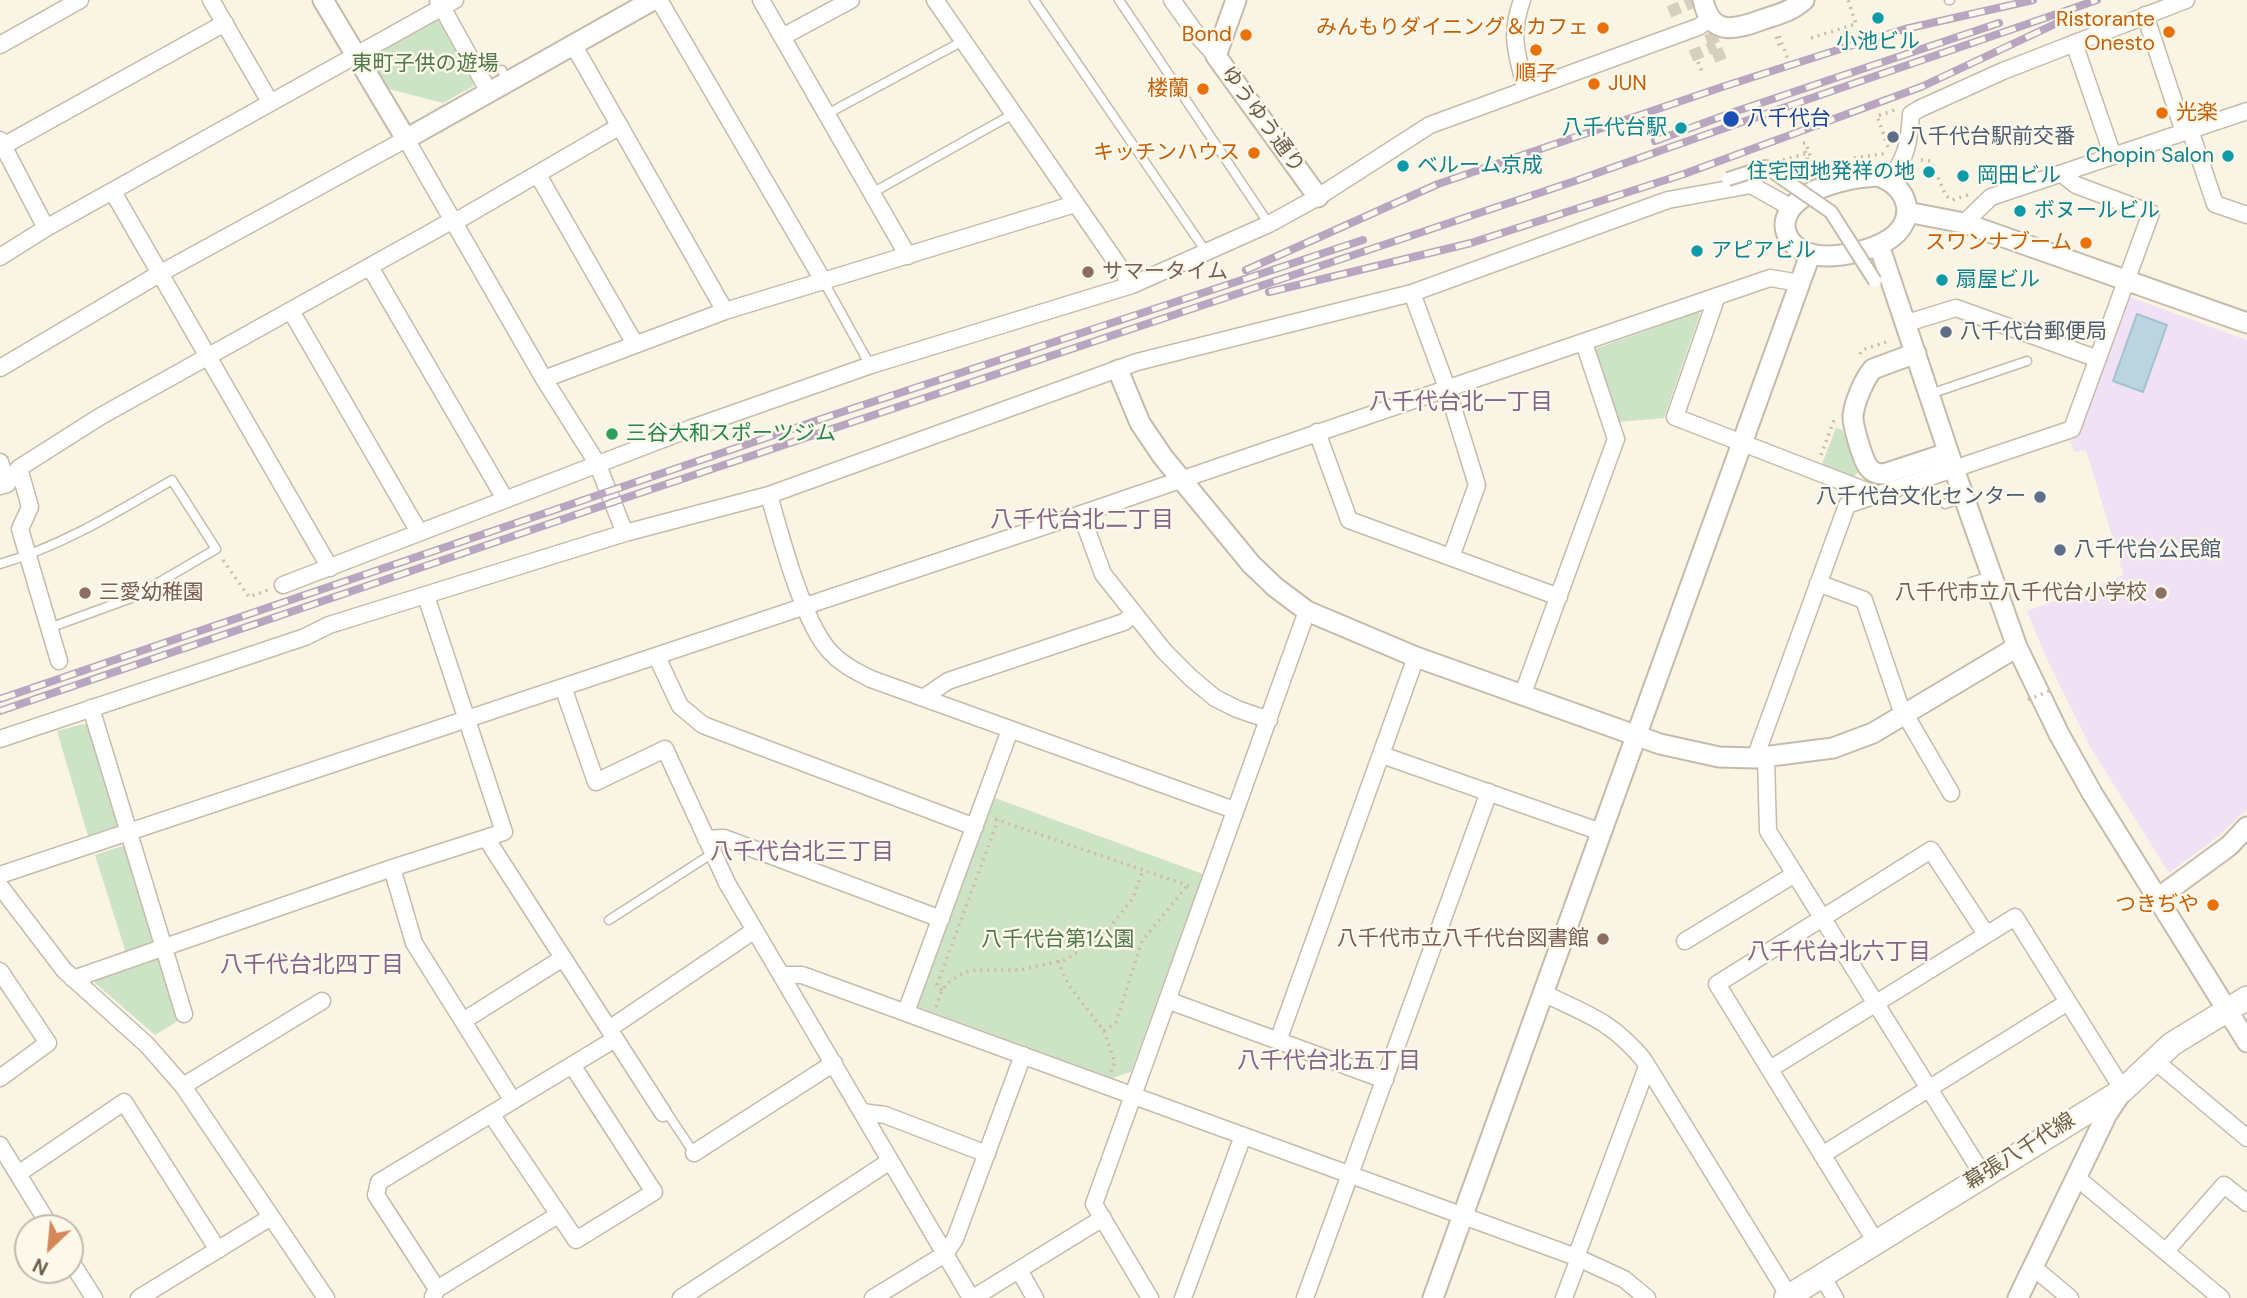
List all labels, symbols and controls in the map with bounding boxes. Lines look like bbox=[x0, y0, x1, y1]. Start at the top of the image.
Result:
place label: Ristorante Onesto bbox=[2056, 7, 2155, 57]
marker: 小池ビル bbox=[1870, 10, 1886, 26]
place label: みんもりダイニング＆カフェ bbox=[1316, 15, 1589, 41]
marker: みんもりダイニング＆カフェ bbox=[1595, 20, 1611, 36]
place label: Bond bbox=[1182, 22, 1232, 48]
marker: Ristorante Onesto bbox=[2161, 24, 2177, 40]
marker: Bond bbox=[1238, 27, 1254, 43]
place label: 小池ビル bbox=[1836, 29, 1920, 55]
marker: 順子 bbox=[1528, 42, 1544, 58]
park label: 東町子供の遊場 bbox=[352, 51, 498, 77]
place label: 順子 bbox=[1515, 61, 1557, 87]
street label: ゆうゆう通り bbox=[1215, 62, 1309, 178]
place label: JUN bbox=[1608, 71, 1647, 97]
place label: 楼蘭 bbox=[1147, 76, 1189, 102]
marker: JUN bbox=[1586, 76, 1602, 92]
marker: 楼蘭 bbox=[1195, 81, 1211, 97]
place label: 光楽 bbox=[2176, 100, 2218, 126]
marker: 光楽 bbox=[2154, 105, 2170, 121]
place label: 八千代台 bbox=[1747, 106, 1831, 132]
marker: 八千代台 bbox=[1721, 109, 1741, 129]
place label: 八千代台駅 bbox=[1562, 115, 1667, 141]
marker: 八千代台駅 bbox=[1673, 120, 1689, 136]
place label: 八千代台駅前交番 bbox=[1907, 124, 2075, 150]
marker: 八千代台駅前交番 bbox=[1885, 129, 1901, 145]
place label: キッチンハウス bbox=[1093, 140, 1240, 166]
place label: Chopin Salon bbox=[2086, 143, 2214, 169]
marker: キッチンハウス bbox=[1246, 145, 1262, 161]
marker: Chopin Salon bbox=[2220, 148, 2236, 164]
place label: ベルーム京成 bbox=[1417, 153, 1543, 179]
marker: ベルーム京成 bbox=[1395, 158, 1411, 174]
place label: 住宅団地発祥の地 bbox=[1747, 159, 1915, 185]
place label: 岡田ビル bbox=[1977, 163, 2061, 189]
marker: 住宅団地発祥の地 bbox=[1921, 164, 1937, 180]
marker: 岡田ビル bbox=[1955, 168, 1971, 184]
place label: ボヌールビル bbox=[2034, 198, 2160, 224]
marker: ボヌールビル bbox=[2012, 203, 2028, 219]
place label: スワンナブーム bbox=[1925, 230, 2072, 256]
marker: スワンナブーム bbox=[2078, 235, 2094, 251]
place label: アピアビル bbox=[1711, 238, 1816, 264]
marker: アピアビル bbox=[1689, 243, 1705, 259]
place label: サマータイム bbox=[1102, 259, 1228, 285]
marker: サマータイム bbox=[1080, 264, 1096, 280]
place label: 扇屋ビル bbox=[1956, 267, 2040, 293]
marker: 扇屋ビル bbox=[1934, 272, 1950, 288]
place label: 八千代台郵便局 bbox=[1960, 319, 2107, 345]
marker: 八千代台郵便局 bbox=[1938, 324, 1954, 340]
district label: 八千代台北一丁目 bbox=[1369, 389, 1553, 417]
place label: 三谷大和スポーツジム bbox=[626, 421, 836, 447]
marker: 三谷大和スポーツジム bbox=[604, 426, 620, 442]
place label: 八千代台文化センター bbox=[1816, 484, 2026, 510]
marker: 八千代台文化センター bbox=[2032, 489, 2048, 505]
district label: 八千代台北二丁目 bbox=[990, 507, 1174, 535]
place label: 八千代台公民館 bbox=[2074, 537, 2221, 563]
marker: 八千代台公民館 bbox=[2052, 542, 2068, 558]
place label: 三愛幼稚園 bbox=[99, 580, 204, 606]
place label: 八千代市立八千代台小学校 bbox=[1895, 580, 2147, 606]
marker: 三愛幼稚園 bbox=[77, 585, 93, 601]
marker: 八千代市立八千代台小学校 bbox=[2153, 585, 2169, 601]
district label: 八千代台北三丁目 bbox=[710, 839, 894, 867]
place label: つきぢや bbox=[2115, 892, 2199, 918]
marker: つきぢや bbox=[2205, 897, 2221, 913]
place label: 八千代市立八千代台図書館 bbox=[1337, 926, 1589, 952]
park label: 八千代台第1公園 bbox=[981, 927, 1135, 953]
marker: 八千代市立八千代台図書館 bbox=[1595, 931, 1611, 947]
district label: 八千代台北六丁目 bbox=[1747, 939, 1931, 967]
district label: 八千代台北四丁目 bbox=[220, 952, 404, 980]
district label: 八千代台北五丁目 bbox=[1237, 1048, 1421, 1076]
street label: 幕張八千代線 bbox=[1960, 1108, 2080, 1196]
north arrow bbox=[14, 1214, 84, 1284]
text: N bbox=[29, 1252, 52, 1281]

